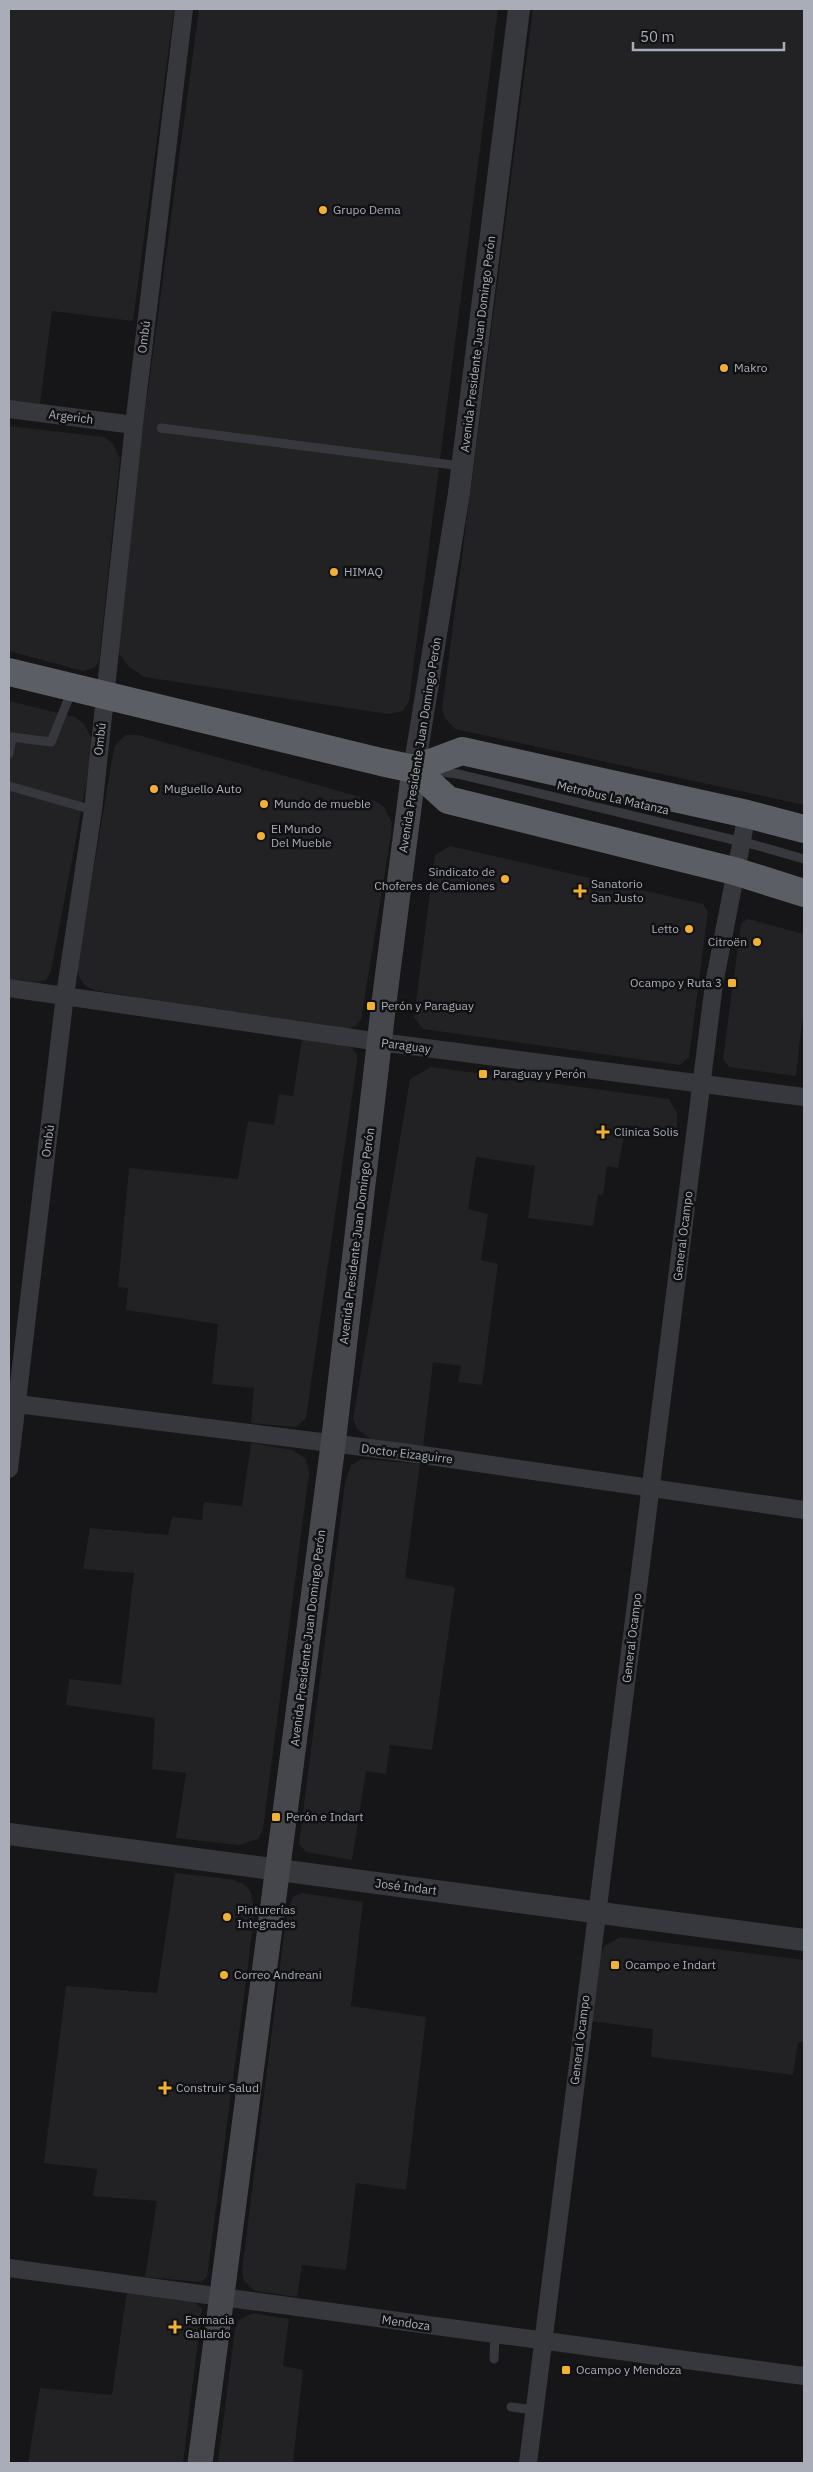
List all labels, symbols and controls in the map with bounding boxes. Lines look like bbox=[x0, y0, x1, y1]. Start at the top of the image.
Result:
scale bar bbox=[633, 20, 784, 52]
text: 50 m bbox=[640, 27, 675, 46]
place label: Grupo Dema bbox=[333, 202, 401, 217]
marker: Grupo Dema bbox=[317, 204, 329, 216]
street label: Avenida Presidente Juan Domingo Perón bbox=[457, 235, 498, 453]
street label: Ombú bbox=[134, 320, 153, 354]
place label: Makro bbox=[734, 360, 768, 375]
marker: Makro bbox=[718, 362, 730, 374]
street label: Argerich bbox=[48, 406, 94, 427]
place label: HIMAQ bbox=[344, 564, 383, 579]
marker: HIMAQ bbox=[328, 566, 340, 578]
street label: Avenida Presidente Juan Domingo Perón bbox=[395, 636, 444, 854]
street label: Ombú bbox=[90, 722, 109, 756]
street label: Metrobus La Matanza bbox=[555, 777, 671, 818]
place label: Muguello Auto bbox=[164, 781, 242, 796]
marker: Muguello Auto bbox=[148, 783, 160, 795]
place label: Mundo de mueble bbox=[274, 796, 371, 811]
marker: Mundo de mueble bbox=[258, 798, 270, 810]
place label: El Mundo Del Mueble bbox=[271, 821, 332, 850]
marker: El Mundo Del Mueble bbox=[255, 830, 267, 842]
place label: Sindicato de Choferes de Camiones bbox=[374, 864, 495, 893]
marker: Sindicato de Choferes de Camiones bbox=[499, 873, 511, 885]
place label: Sanatorio San Justo bbox=[591, 876, 644, 905]
marker: Sanatorio San Justo bbox=[573, 884, 587, 898]
place label: Letto bbox=[652, 921, 679, 936]
marker: Letto bbox=[683, 923, 695, 935]
place label: Citroën bbox=[708, 934, 747, 949]
marker: Citroën bbox=[751, 936, 763, 948]
place label: Ocampo y Ruta 3 bbox=[630, 975, 722, 990]
marker: Ocampo y Ruta 3 bbox=[726, 977, 738, 989]
place label: Perón y Paraguay bbox=[381, 998, 474, 1013]
marker: Perón y Paraguay bbox=[365, 1000, 377, 1012]
street label: Paraguay bbox=[380, 1035, 432, 1056]
place label: Paraguay y Perón bbox=[493, 1066, 586, 1081]
marker: Paraguay y Perón bbox=[477, 1068, 489, 1080]
street label: Ombú bbox=[38, 1124, 57, 1158]
place label: Clinica Solis bbox=[614, 1124, 679, 1139]
marker: Clinica Solis bbox=[596, 1125, 610, 1139]
street label: Avenida Presidente Juan Domingo Perón bbox=[336, 1127, 377, 1345]
street label: General Ocampo bbox=[670, 1190, 695, 1282]
street label: Doctor Eizaguirre bbox=[360, 1440, 454, 1467]
street label: Avenida Presidente Juan Domingo Perón bbox=[287, 1529, 328, 1747]
street label: General Ocampo bbox=[619, 1592, 644, 1684]
place label: Perón e Indart bbox=[286, 1809, 363, 1824]
marker: Perón e Indart bbox=[270, 1811, 282, 1823]
street label: José Indart bbox=[374, 1875, 438, 1898]
place label: Pinturerías Integrades bbox=[237, 1902, 296, 1931]
marker: Pinturerías Integrades bbox=[221, 1911, 233, 1923]
place label: Ocampo e Indart bbox=[625, 1957, 716, 1972]
marker: Ocampo e Indart bbox=[609, 1959, 621, 1971]
place label: Correo Andreani bbox=[234, 1967, 322, 1982]
marker: Correo Andreani bbox=[218, 1969, 230, 1981]
street label: General Ocampo bbox=[567, 1994, 592, 2086]
place label: Construir Salud bbox=[176, 2080, 259, 2095]
marker: Construir Salud bbox=[158, 2081, 172, 2095]
place label: Farmacia Gallardo bbox=[185, 2312, 235, 2341]
street label: Mendoza bbox=[381, 2312, 432, 2333]
marker: Farmacia Gallardo bbox=[169, 2321, 181, 2333]
place label: Ocampo y Mendoza bbox=[576, 2362, 682, 2377]
marker: Ocampo y Mendoza bbox=[560, 2364, 572, 2376]

